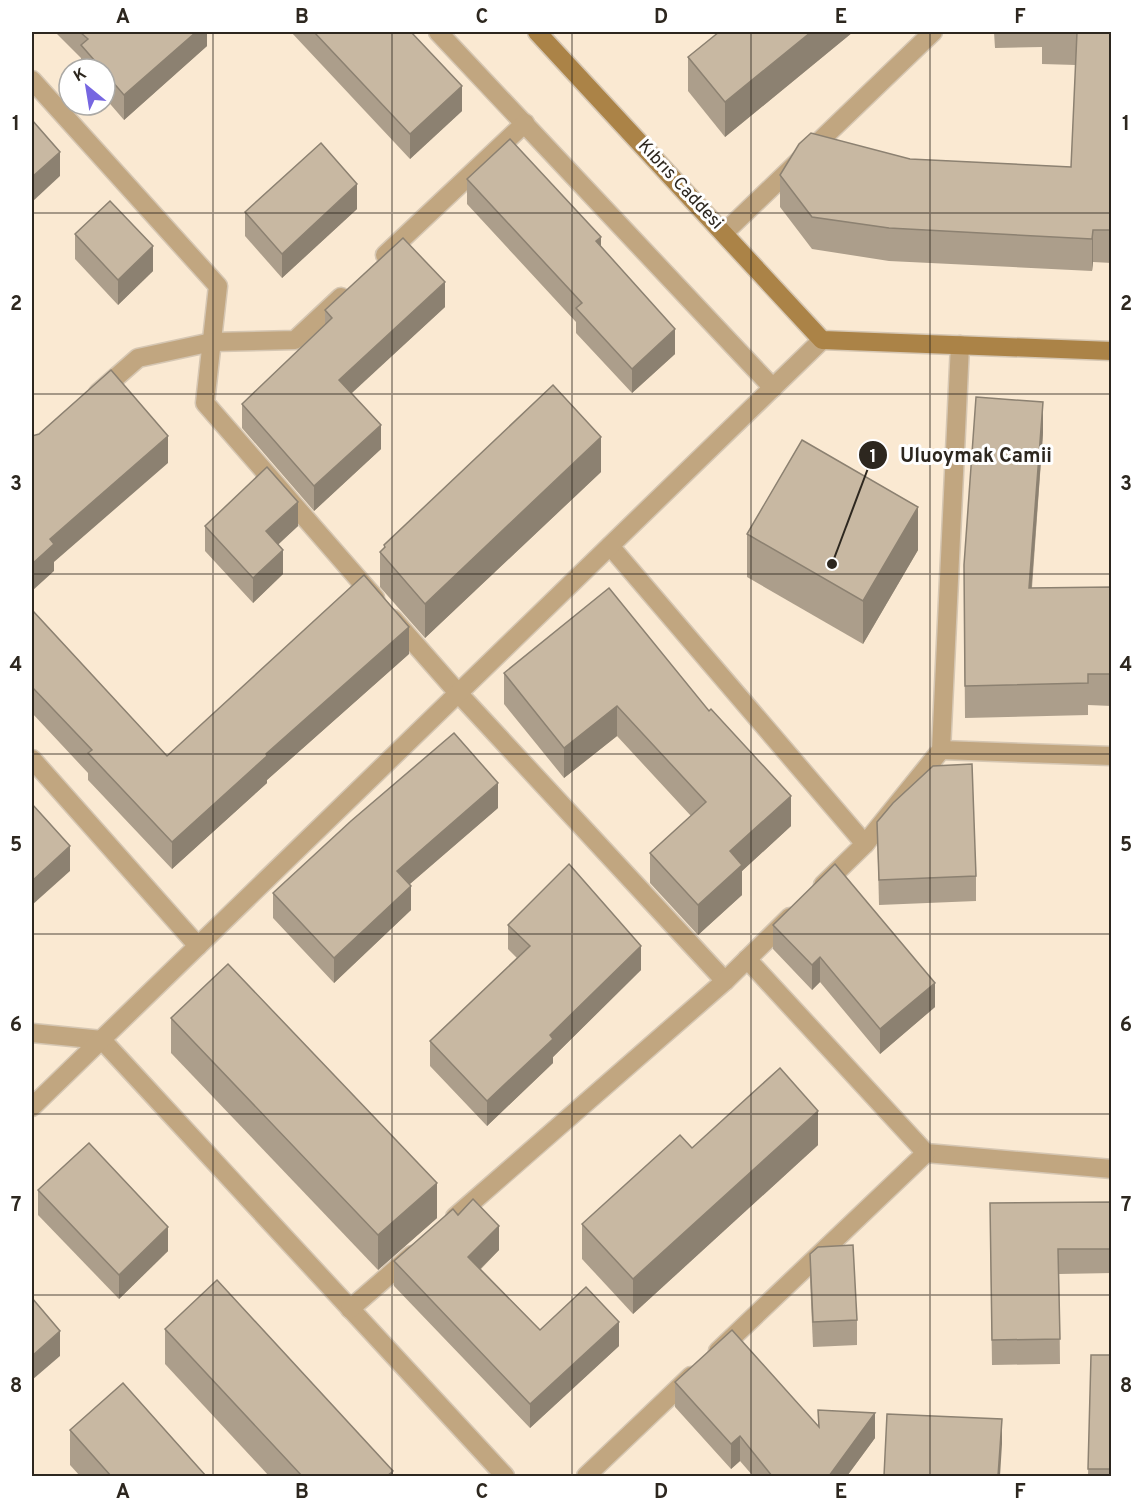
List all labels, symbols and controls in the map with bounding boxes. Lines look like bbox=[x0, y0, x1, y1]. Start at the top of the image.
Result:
text: A bbox=[116, 5, 130, 31]
text: B bbox=[295, 5, 309, 31]
text: C bbox=[476, 5, 488, 31]
text: D bbox=[654, 5, 668, 31]
text: E bbox=[835, 5, 847, 31]
text: F bbox=[1014, 5, 1026, 31]
north arrow bbox=[57, 57, 117, 117]
text: K bbox=[71, 64, 90, 87]
text: 1 bbox=[12, 112, 20, 138]
text: 1 bbox=[1122, 112, 1130, 138]
street label: Kıbrıs Caddesi bbox=[632, 135, 728, 235]
text: 2 bbox=[10, 292, 22, 318]
text: 2 bbox=[1120, 292, 1132, 318]
callout: Uluoymak Camii bbox=[858, 436, 1064, 474]
text: Uluoymak Camii bbox=[900, 444, 1052, 470]
text: 1 bbox=[869, 446, 877, 469]
text: 3 bbox=[10, 472, 22, 498]
text: 3 bbox=[1120, 472, 1132, 498]
text: 4 bbox=[10, 653, 22, 679]
text: 4 bbox=[1120, 653, 1132, 679]
text: 5 bbox=[10, 833, 22, 859]
text: 5 bbox=[1120, 833, 1132, 859]
text: 6 bbox=[10, 1013, 22, 1039]
text: 6 bbox=[1120, 1013, 1132, 1039]
text: 7 bbox=[11, 1193, 21, 1219]
text: 7 bbox=[1121, 1193, 1131, 1219]
text: 8 bbox=[10, 1374, 22, 1400]
text: 8 bbox=[1120, 1374, 1132, 1400]
text: A bbox=[116, 1480, 130, 1506]
text: B bbox=[295, 1480, 309, 1506]
text: C bbox=[476, 1480, 488, 1506]
text: D bbox=[654, 1480, 668, 1506]
text: E bbox=[835, 1480, 847, 1506]
text: F bbox=[1014, 1480, 1026, 1506]

